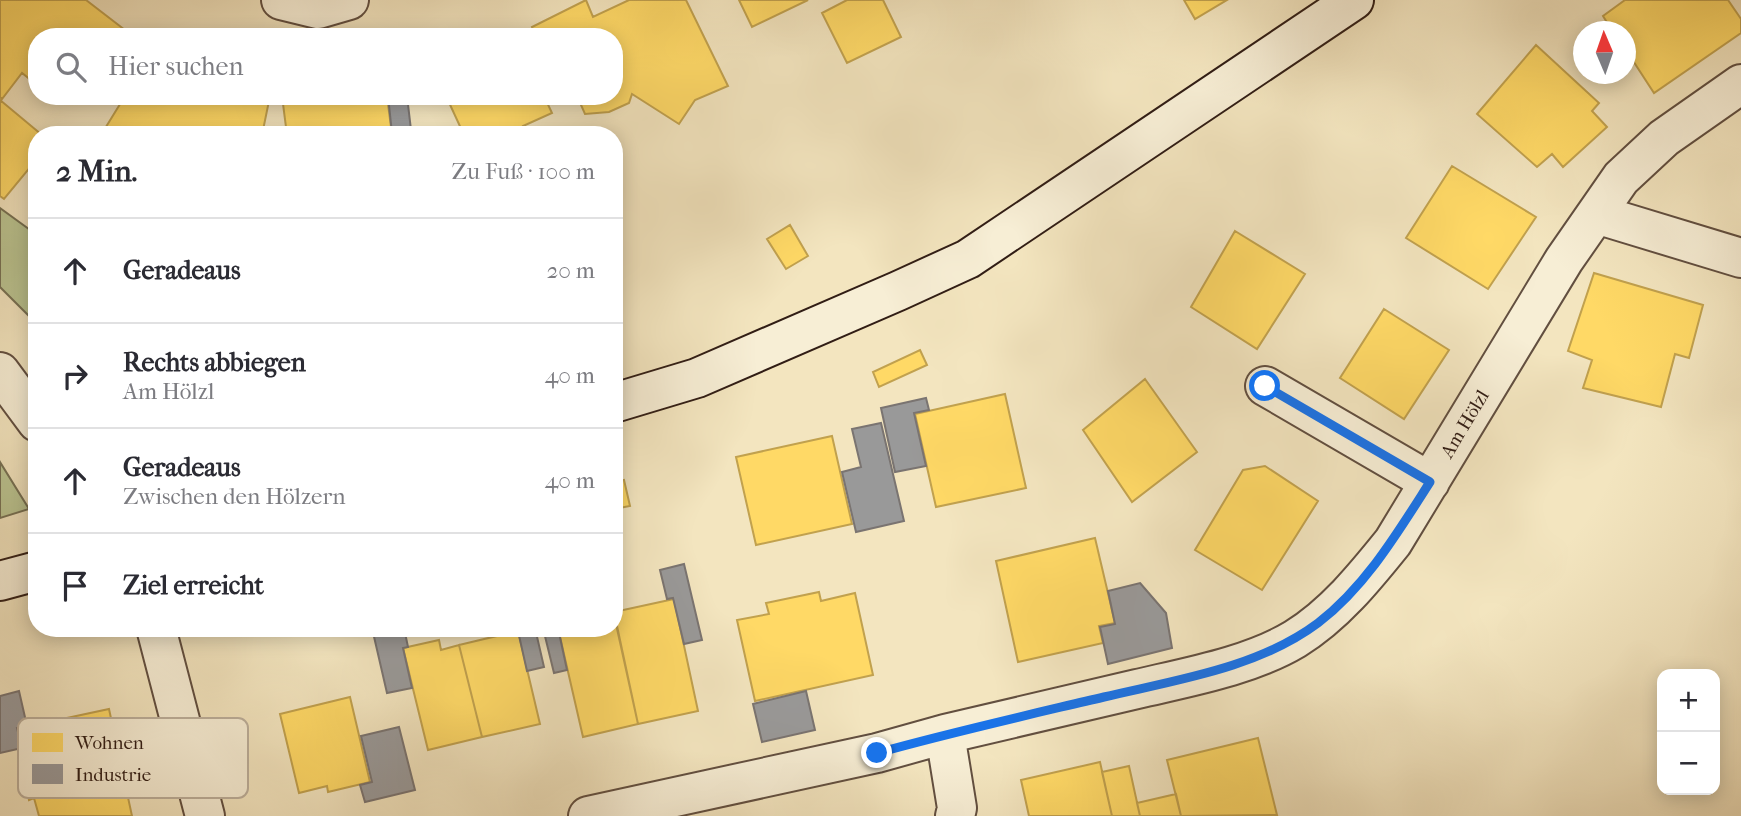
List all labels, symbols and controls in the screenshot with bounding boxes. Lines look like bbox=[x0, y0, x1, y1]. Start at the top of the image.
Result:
north arrow bbox=[1573, 21, 1636, 84]
search box bbox=[28, 28, 623, 105]
icon: search bbox=[52, 48, 90, 86]
text: Hier suchen bbox=[108, 51, 244, 82]
text: 2 Min. bbox=[56, 154, 137, 189]
text: Zu Fuß · 100 m bbox=[452, 158, 595, 185]
icon: ahead bbox=[56, 252, 94, 290]
text: Geradeaus bbox=[123, 255, 241, 286]
text: 20 m bbox=[546, 257, 595, 284]
text: Rechts abbiegen bbox=[123, 347, 306, 378]
icon: right bbox=[56, 357, 94, 395]
text: 40 m bbox=[545, 362, 595, 389]
route start bbox=[1249, 370, 1280, 401]
text: Am Hölzl bbox=[123, 378, 214, 405]
street label: Am Hölzl bbox=[1436, 386, 1494, 463]
text: Geradeaus bbox=[123, 452, 241, 483]
icon: ahead bbox=[56, 462, 94, 500]
text: 40 m bbox=[545, 467, 595, 494]
text: Zwischen den Hölzern bbox=[123, 483, 346, 510]
icon: arrive bbox=[56, 567, 94, 605]
text: Ziel erreicht bbox=[123, 570, 264, 601]
map controls bbox=[1657, 669, 1720, 795]
button: + bbox=[1657, 669, 1720, 732]
legend bbox=[18, 718, 248, 798]
text: Wohnen bbox=[74, 732, 144, 754]
button: − bbox=[1657, 732, 1720, 795]
route end bbox=[861, 737, 892, 768]
text: Industrie bbox=[75, 764, 151, 786]

